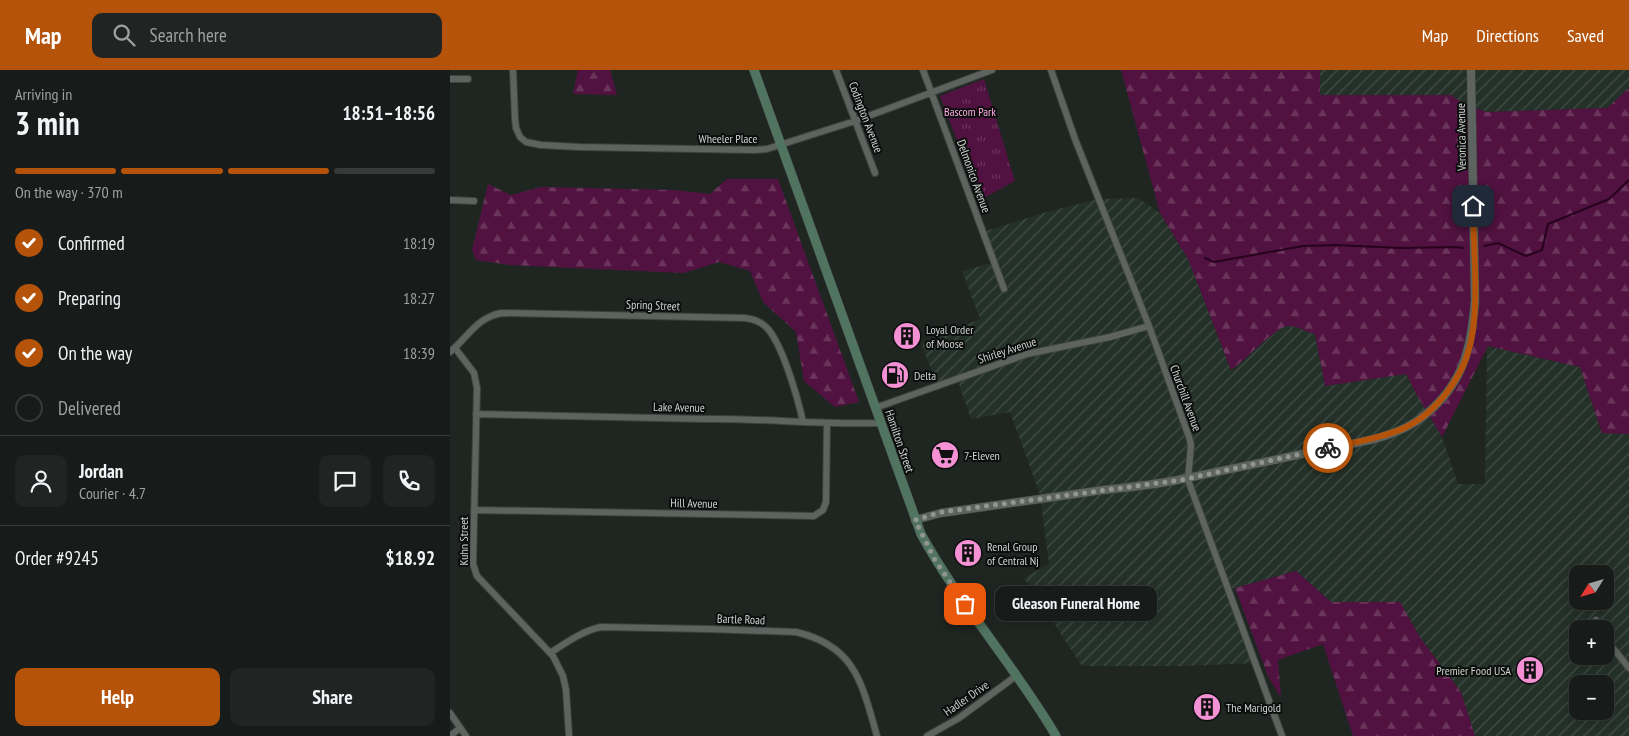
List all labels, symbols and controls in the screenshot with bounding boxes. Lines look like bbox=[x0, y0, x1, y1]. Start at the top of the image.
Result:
search box bbox=[92, 13, 442, 58]
text: Map bbox=[25, 20, 62, 51]
icon: search bbox=[110, 21, 138, 49]
text: Search here bbox=[150, 23, 227, 47]
text: Map bbox=[1422, 24, 1448, 47]
text: Directions bbox=[1476, 24, 1539, 47]
text: Saved bbox=[1567, 24, 1604, 47]
street label: Codington Avenue bbox=[846, 79, 886, 155]
text: Arriving in bbox=[15, 84, 72, 104]
text: 18:51–18:56 bbox=[342, 101, 435, 125]
text: 3 min bbox=[15, 102, 80, 144]
street label: Veronica Avenue bbox=[1453, 103, 1469, 172]
park label: Bascom Park bbox=[944, 104, 996, 119]
street label: Wheeler Place bbox=[699, 131, 757, 146]
street label: Delmonico Avenue bbox=[954, 137, 994, 215]
text: On the way · 370 m bbox=[15, 182, 123, 202]
pin bbox=[1452, 185, 1494, 227]
icon: home bbox=[1459, 192, 1487, 220]
icon: check bbox=[15, 229, 43, 257]
text: Confirmed bbox=[58, 231, 125, 255]
text: 18:19 bbox=[403, 233, 435, 253]
icon: check bbox=[15, 284, 43, 312]
text: Preparing bbox=[58, 286, 121, 310]
text: 18:27 bbox=[403, 288, 435, 308]
street label: Spring Street bbox=[626, 297, 681, 313]
building icon: Loyal Order of Moose bbox=[892, 321, 922, 351]
place label: Loyal Order of Moose bbox=[926, 322, 974, 351]
street label: Shirley Avenue bbox=[976, 333, 1038, 366]
icon: check bbox=[15, 339, 43, 367]
text: On the way bbox=[58, 341, 132, 365]
text: 18:39 bbox=[403, 343, 435, 363]
fuel station icon: Delta bbox=[880, 360, 910, 390]
street label: Churchill Avenue bbox=[1167, 363, 1205, 433]
place label: Delta bbox=[914, 368, 936, 383]
text: Delivered bbox=[58, 396, 121, 420]
street label: Lake Avenue bbox=[653, 399, 705, 415]
street label: Hamilton Street bbox=[882, 408, 918, 475]
courier bbox=[1303, 423, 1353, 473]
icon: bike bbox=[1314, 434, 1342, 462]
supermarket icon: 7-Eleven bbox=[930, 440, 960, 470]
place label: 7-Eleven bbox=[964, 448, 1000, 463]
button: person bbox=[15, 455, 67, 507]
button: chat bbox=[319, 455, 371, 507]
button: phone bbox=[383, 455, 435, 507]
text: Jordan bbox=[79, 459, 123, 483]
text: Courier · 4.7 bbox=[79, 483, 146, 503]
street label: Hill Avenue bbox=[670, 495, 718, 511]
street label: Kuhn Street bbox=[456, 516, 471, 565]
building icon: Renal Group of Central Nj bbox=[953, 538, 983, 568]
place label: Renal Group of Central Nj bbox=[987, 539, 1039, 568]
text: Order #9245 bbox=[15, 546, 99, 570]
text: $18.92 bbox=[386, 546, 435, 570]
north arrow bbox=[1569, 565, 1614, 610]
map controls bbox=[1569, 565, 1614, 720]
pin bbox=[944, 583, 986, 625]
callout: Gleason Funeral Home bbox=[995, 586, 1158, 622]
icon: bag bbox=[951, 590, 979, 618]
text: Gleason Funeral Home bbox=[1012, 593, 1140, 613]
street label: Bartle Road bbox=[717, 611, 765, 627]
button: + bbox=[1569, 620, 1614, 665]
building icon: Premier Food USA bbox=[1515, 655, 1545, 685]
place label: Premier Food USA bbox=[1436, 663, 1511, 678]
button: Help bbox=[15, 668, 220, 726]
button: Share bbox=[230, 668, 435, 726]
button: − bbox=[1569, 675, 1614, 720]
street label: Hadler Drive bbox=[940, 677, 992, 719]
building icon: The Marigold bbox=[1192, 692, 1222, 722]
place label: The Marigold bbox=[1226, 700, 1281, 715]

